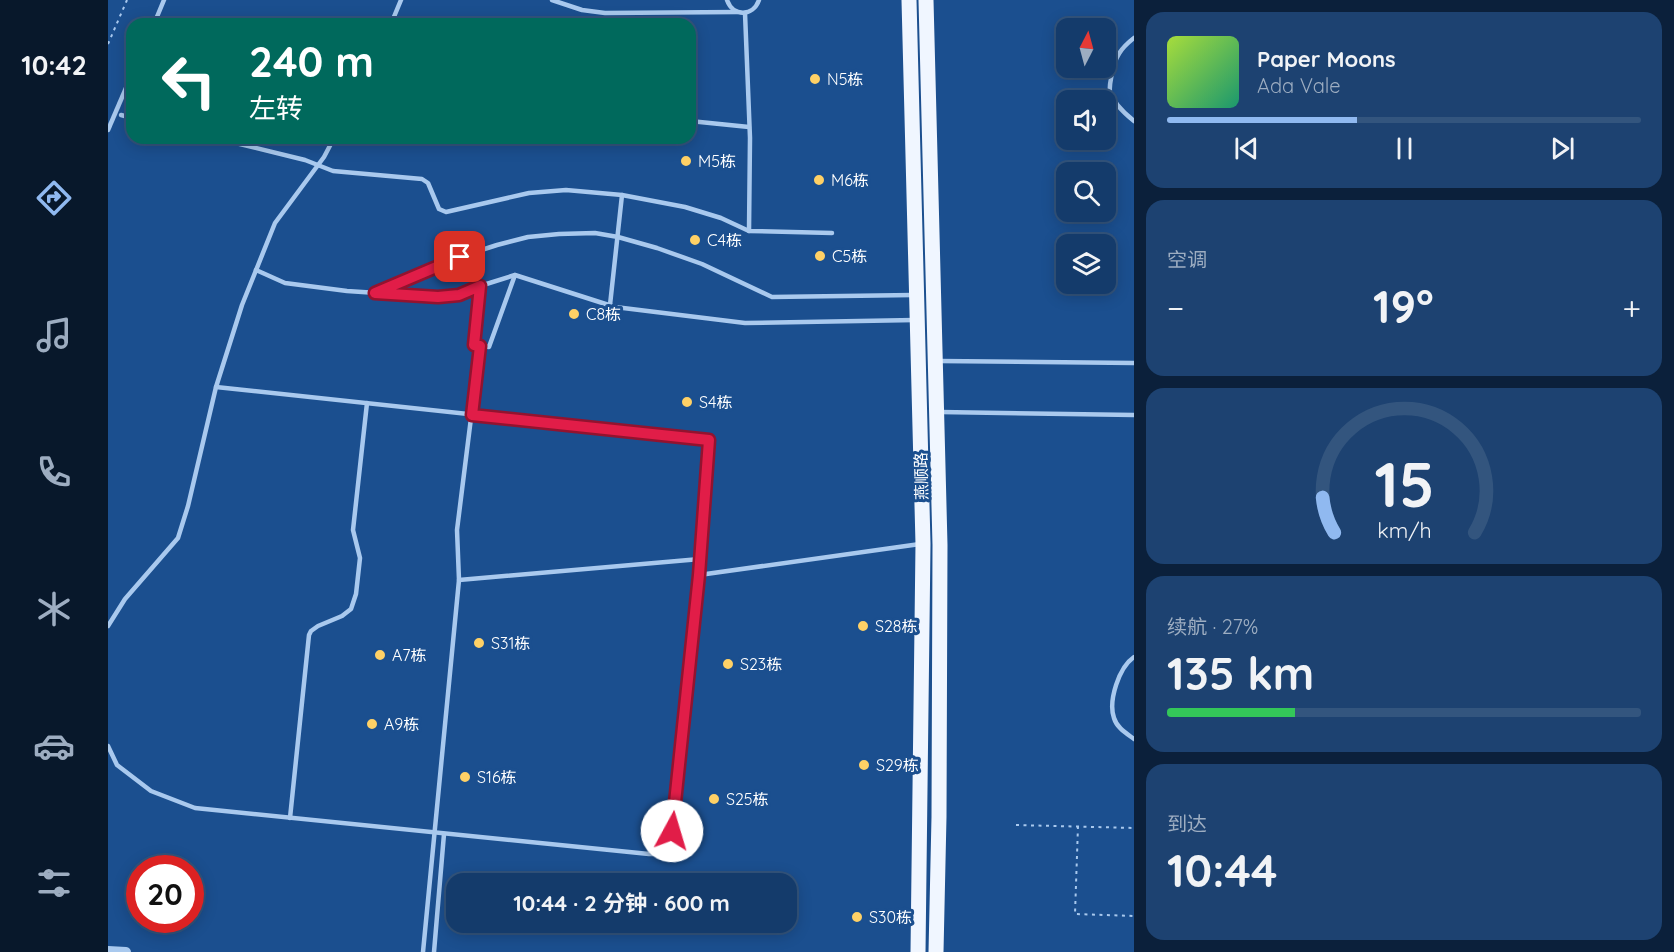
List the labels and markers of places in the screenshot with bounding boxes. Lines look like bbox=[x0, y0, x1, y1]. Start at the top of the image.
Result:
place label: N5栋 bbox=[827, 69, 863, 89]
marker: N5栋 bbox=[808, 72, 822, 86]
place label: M5栋 bbox=[698, 151, 736, 171]
marker: M5栋 bbox=[679, 154, 693, 168]
place label: M6栋 bbox=[831, 170, 869, 190]
marker: M6栋 bbox=[812, 173, 826, 187]
place label: C4栋 bbox=[707, 230, 742, 250]
pin bbox=[434, 231, 485, 282]
marker: C4栋 bbox=[688, 233, 702, 247]
place label: C5栋 bbox=[832, 246, 867, 266]
marker: C5栋 bbox=[813, 249, 827, 263]
place label: C8栋 bbox=[586, 304, 621, 324]
marker: C8栋 bbox=[567, 307, 581, 321]
place label: S4栋 bbox=[699, 392, 732, 412]
marker: S4栋 bbox=[680, 395, 694, 409]
place label: S28栋 bbox=[875, 616, 918, 636]
marker: S28栋 bbox=[856, 619, 870, 633]
place label: S31栋 bbox=[491, 633, 530, 653]
marker: S31栋 bbox=[472, 636, 486, 650]
place label: A7栋 bbox=[392, 645, 427, 665]
marker: A7栋 bbox=[373, 648, 387, 662]
place label: S23栋 bbox=[740, 654, 782, 674]
marker: S23栋 bbox=[721, 657, 735, 671]
place label: A9栋 bbox=[384, 714, 419, 734]
marker: A9栋 bbox=[365, 717, 379, 731]
place label: S29栋 bbox=[876, 755, 919, 775]
marker: S29栋 bbox=[857, 758, 871, 772]
place label: S16栋 bbox=[477, 767, 517, 787]
marker: S16栋 bbox=[458, 770, 472, 784]
place label: S25栋 bbox=[726, 789, 769, 809]
marker: S25栋 bbox=[707, 792, 721, 806]
place label: S30栋 bbox=[869, 907, 912, 927]
marker: S30栋 bbox=[850, 910, 864, 924]

